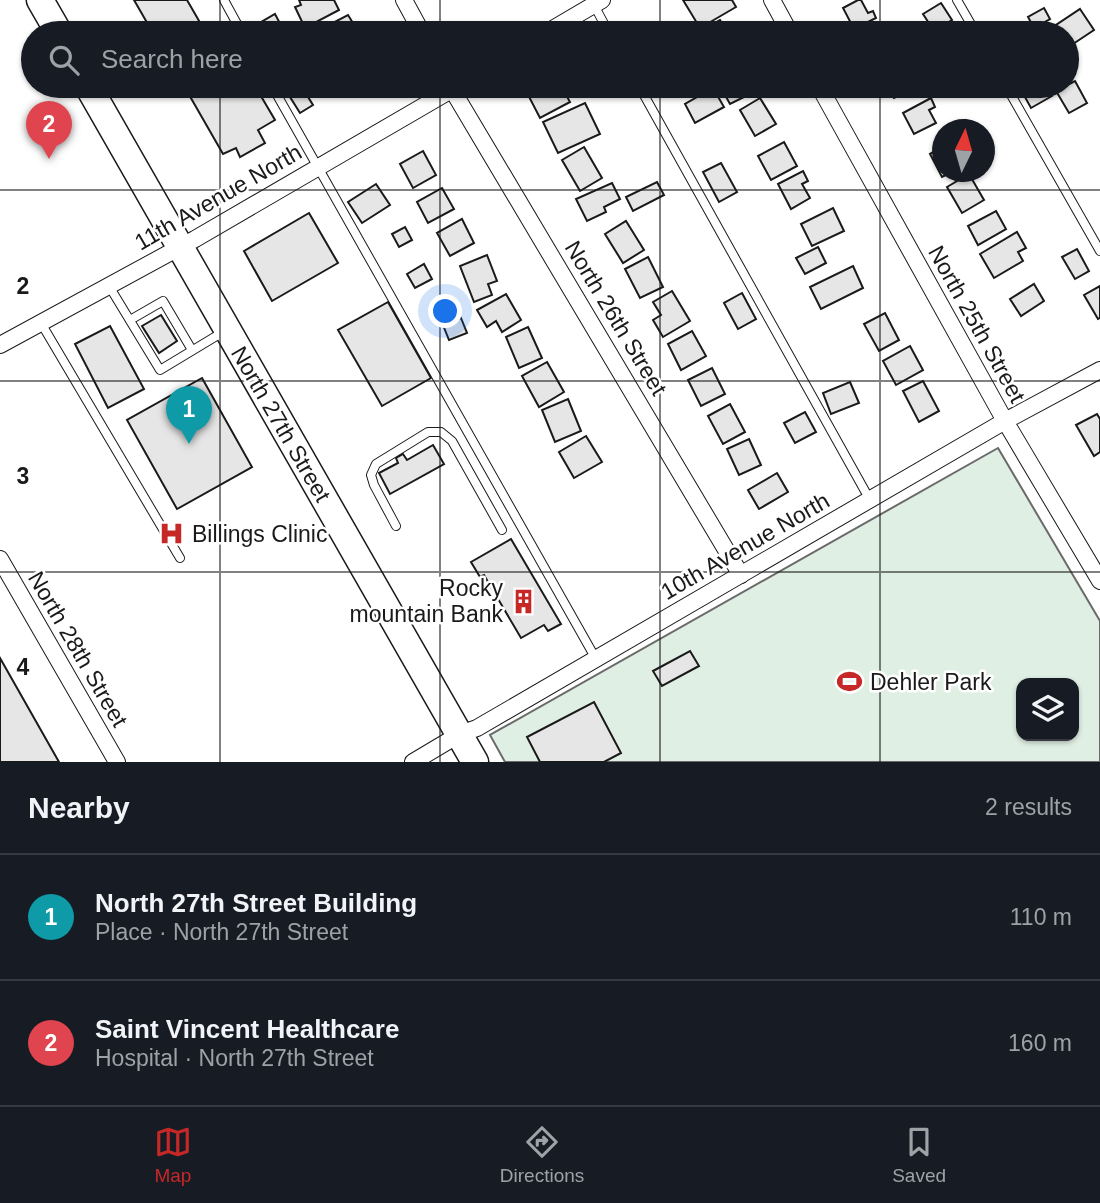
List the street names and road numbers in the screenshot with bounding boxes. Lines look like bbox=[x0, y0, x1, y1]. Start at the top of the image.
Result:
street label: 11th Avenue North bbox=[130, 139, 306, 255]
street label: North 26th Street bbox=[560, 236, 673, 400]
street label: North 25th Street bbox=[923, 241, 1031, 407]
street label: North 27th Street bbox=[226, 342, 336, 507]
street label: 10th Avenue North bbox=[656, 487, 834, 605]
street label: North 28th Street bbox=[23, 567, 133, 732]

